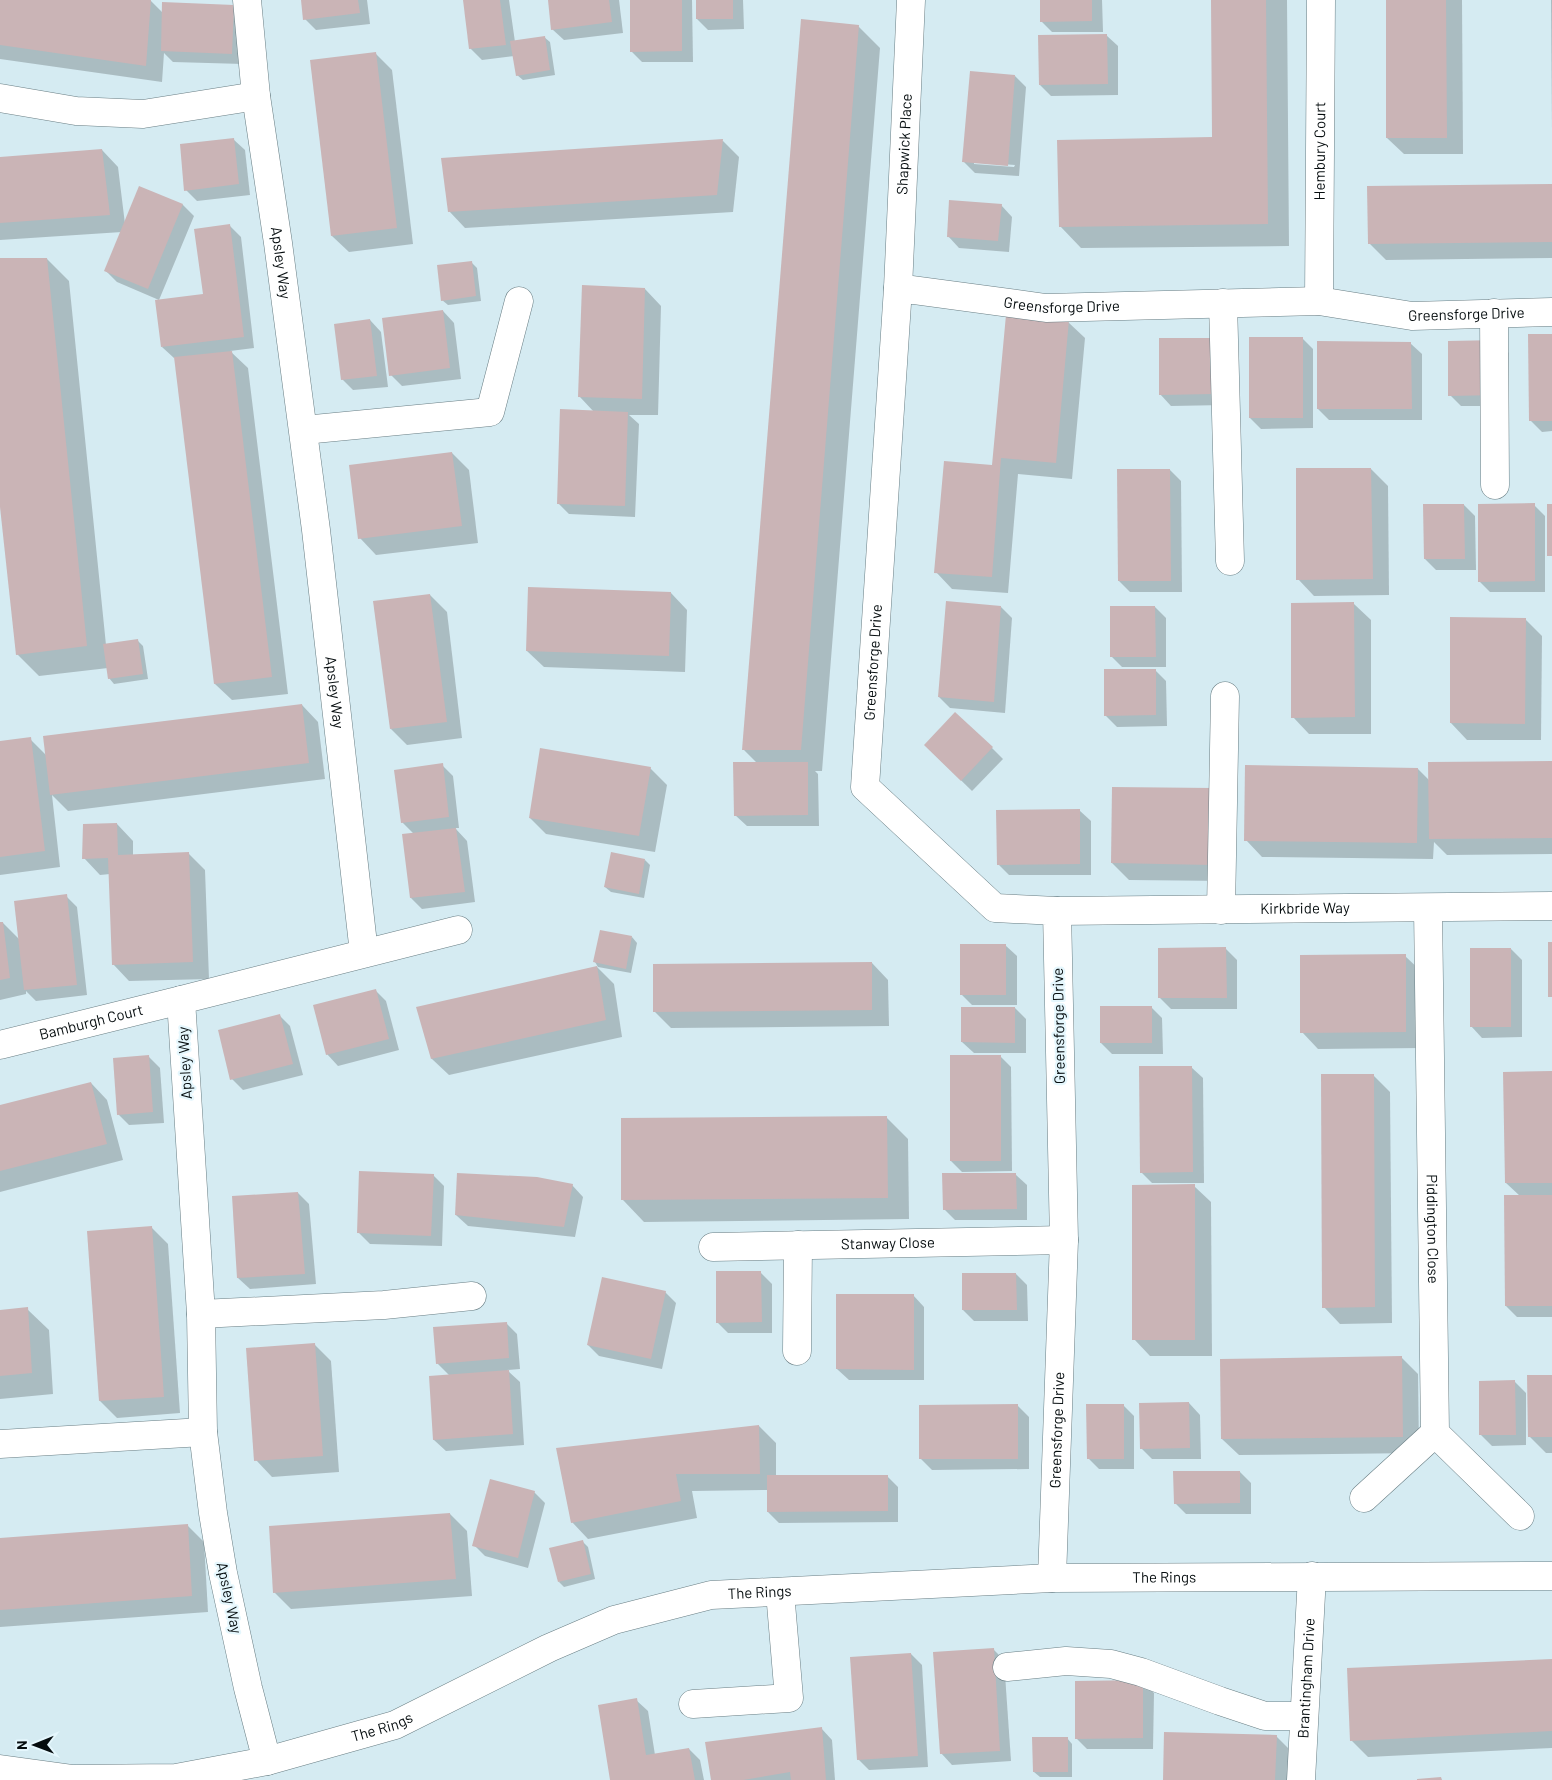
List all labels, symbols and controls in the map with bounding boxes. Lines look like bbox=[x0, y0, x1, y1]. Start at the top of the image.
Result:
street label: Shapwick Place bbox=[892, 93, 915, 195]
street label: Hembury Court bbox=[1310, 102, 1328, 200]
street label: Apsley Way bbox=[268, 225, 295, 300]
street label: Greensforge Drive bbox=[1003, 292, 1120, 316]
street label: Greensforge Drive bbox=[1408, 303, 1525, 324]
street label: Greensforge Drive bbox=[859, 603, 885, 721]
street label: Apsley Way bbox=[322, 655, 348, 730]
street label: Kirkbride Way bbox=[1260, 898, 1350, 917]
street label: Greensforge Drive bbox=[1048, 968, 1068, 1084]
street label: Bamburgh Court bbox=[37, 1000, 145, 1043]
street label: Apsley Way bbox=[173, 1026, 195, 1100]
street label: Piddington Close bbox=[1424, 1174, 1443, 1284]
street label: Stanway Close bbox=[841, 1233, 935, 1252]
street label: Greensforge Drive bbox=[1045, 1372, 1067, 1489]
street label: Apsley Way bbox=[214, 1560, 246, 1635]
street label: The Rings bbox=[1132, 1567, 1196, 1586]
street label: The Rings bbox=[727, 1581, 792, 1602]
street label: Brantingham Drive bbox=[1293, 1617, 1318, 1739]
street label: The Rings bbox=[349, 1708, 415, 1745]
north arrow bbox=[10, 1720, 60, 1770]
text: N bbox=[13, 1740, 30, 1750]

